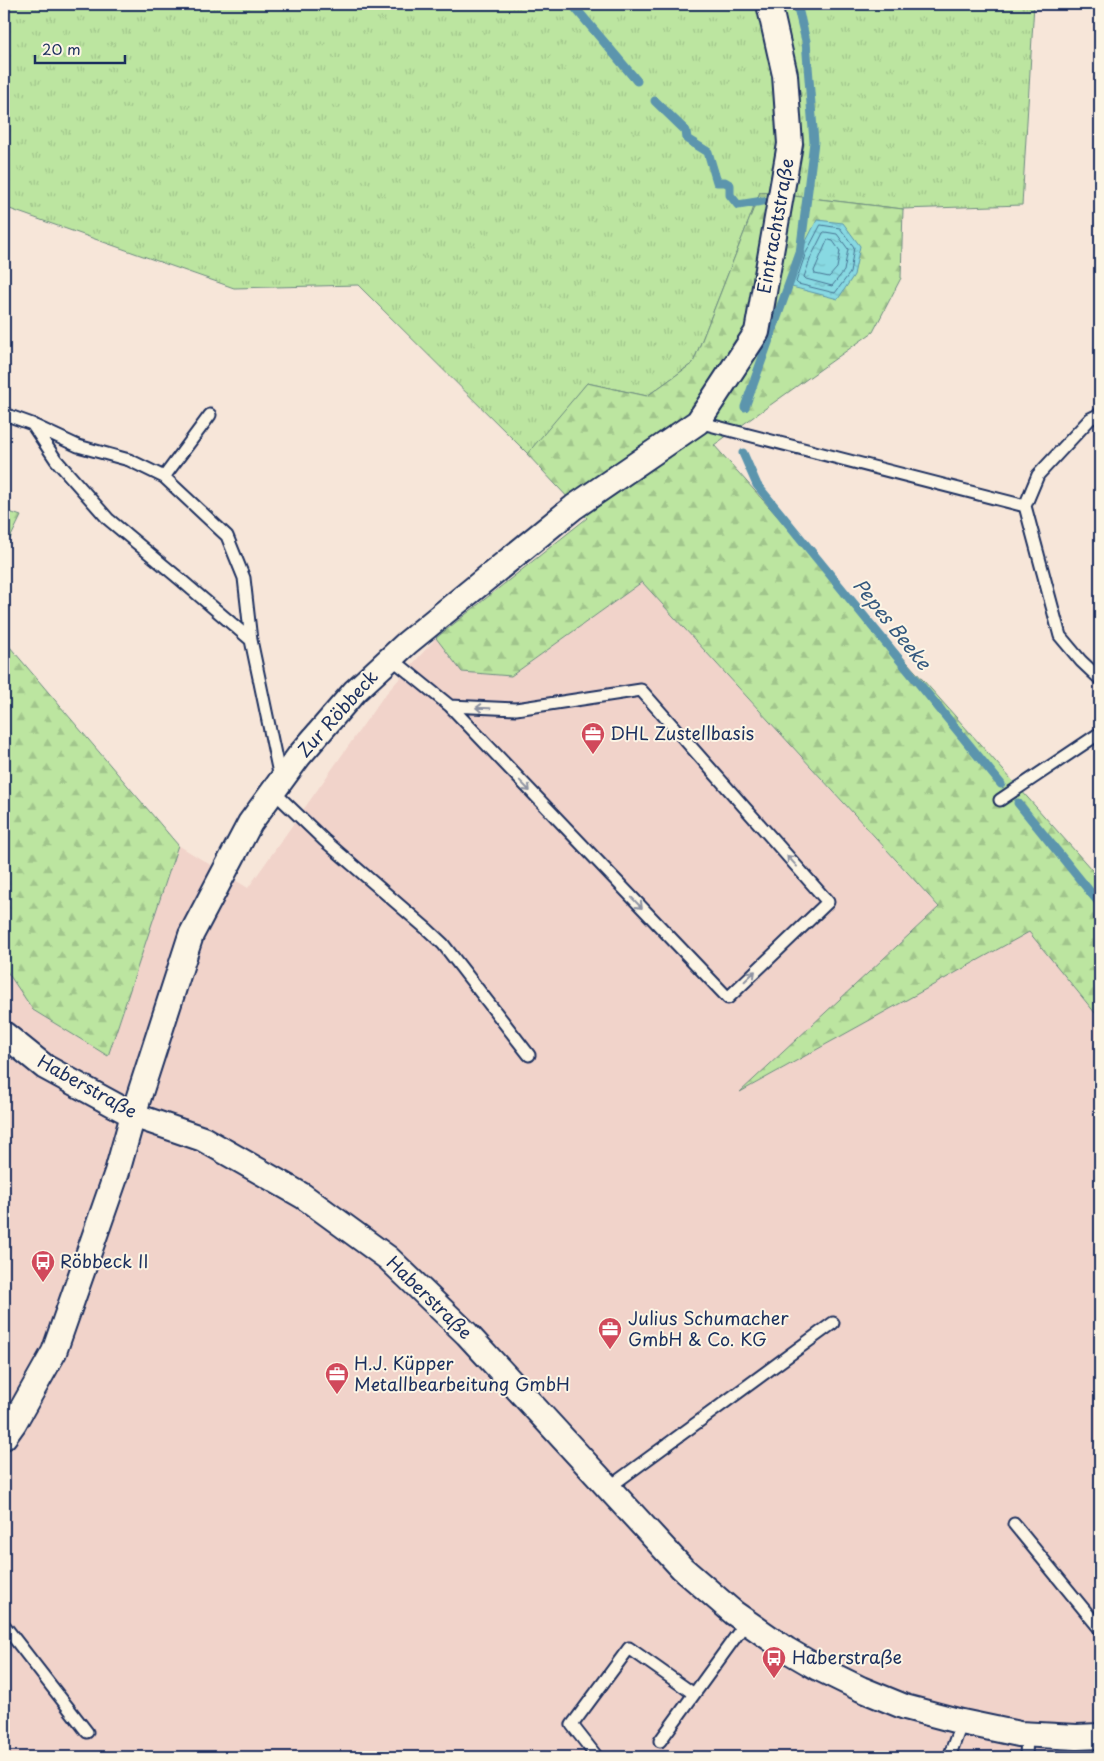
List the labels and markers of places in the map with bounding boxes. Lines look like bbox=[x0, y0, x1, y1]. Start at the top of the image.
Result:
place label: DHL Zustellbasis bbox=[610, 719, 754, 746]
office icon: DHL Zustellbasis bbox=[580, 721, 606, 755]
place label: Röbbeck II bbox=[60, 1247, 149, 1274]
bus stop icon: Röbbeck II bbox=[30, 1249, 56, 1283]
place label: Julius Schumacher GmbH & Co. KG bbox=[628, 1304, 789, 1352]
office icon: Julius Schumacher GmbH & Co. KG bbox=[597, 1316, 623, 1350]
place label: H.J. Küpper Metallbearbeitung GmbH bbox=[354, 1349, 570, 1397]
office icon: H.J. Küpper Metallbearbeitung GmbH bbox=[324, 1361, 350, 1395]
place label: Haberstraße bbox=[792, 1643, 902, 1670]
bus stop icon: Haberstraße bbox=[761, 1645, 787, 1679]

